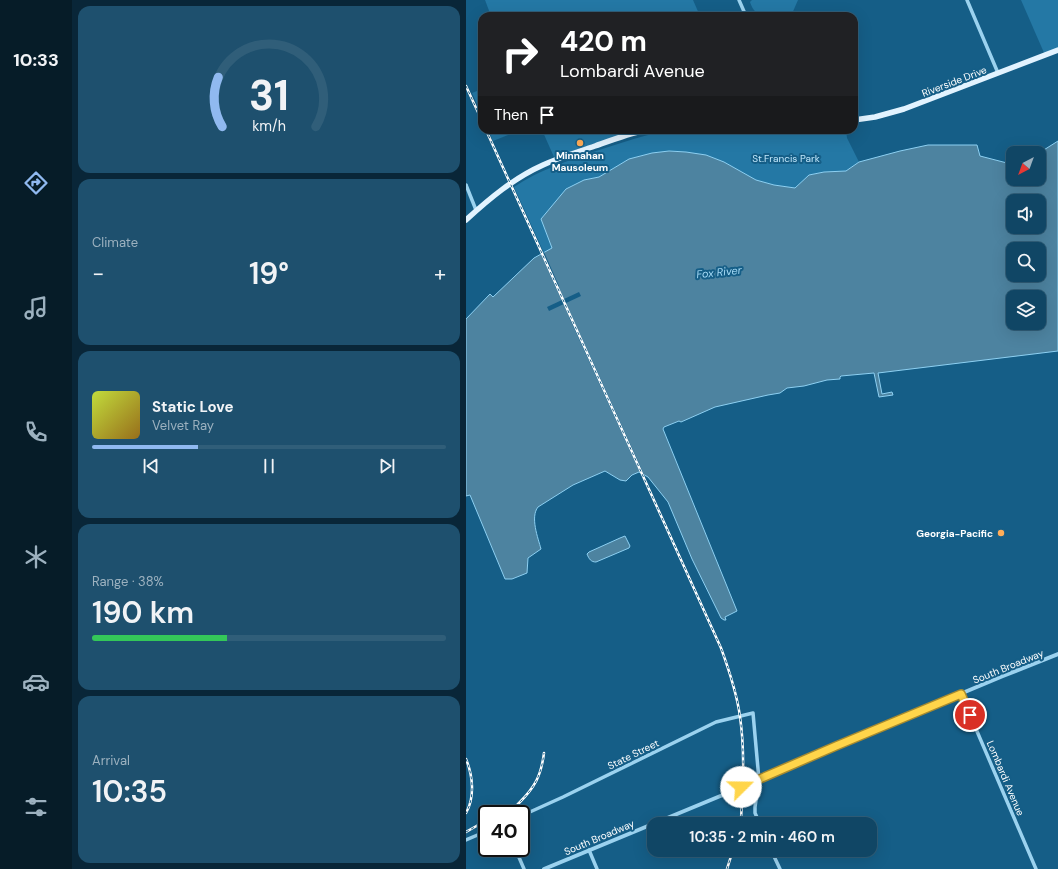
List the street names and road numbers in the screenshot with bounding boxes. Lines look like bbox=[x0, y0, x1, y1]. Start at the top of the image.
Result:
street label: Riverside Drive bbox=[920, 63, 989, 100]
street label: South Broadway bbox=[971, 646, 1046, 687]
street label: State Street bbox=[605, 736, 661, 772]
street label: Lombardi Avenue bbox=[984, 739, 1027, 818]
street label: South Broadway bbox=[562, 817, 637, 858]

